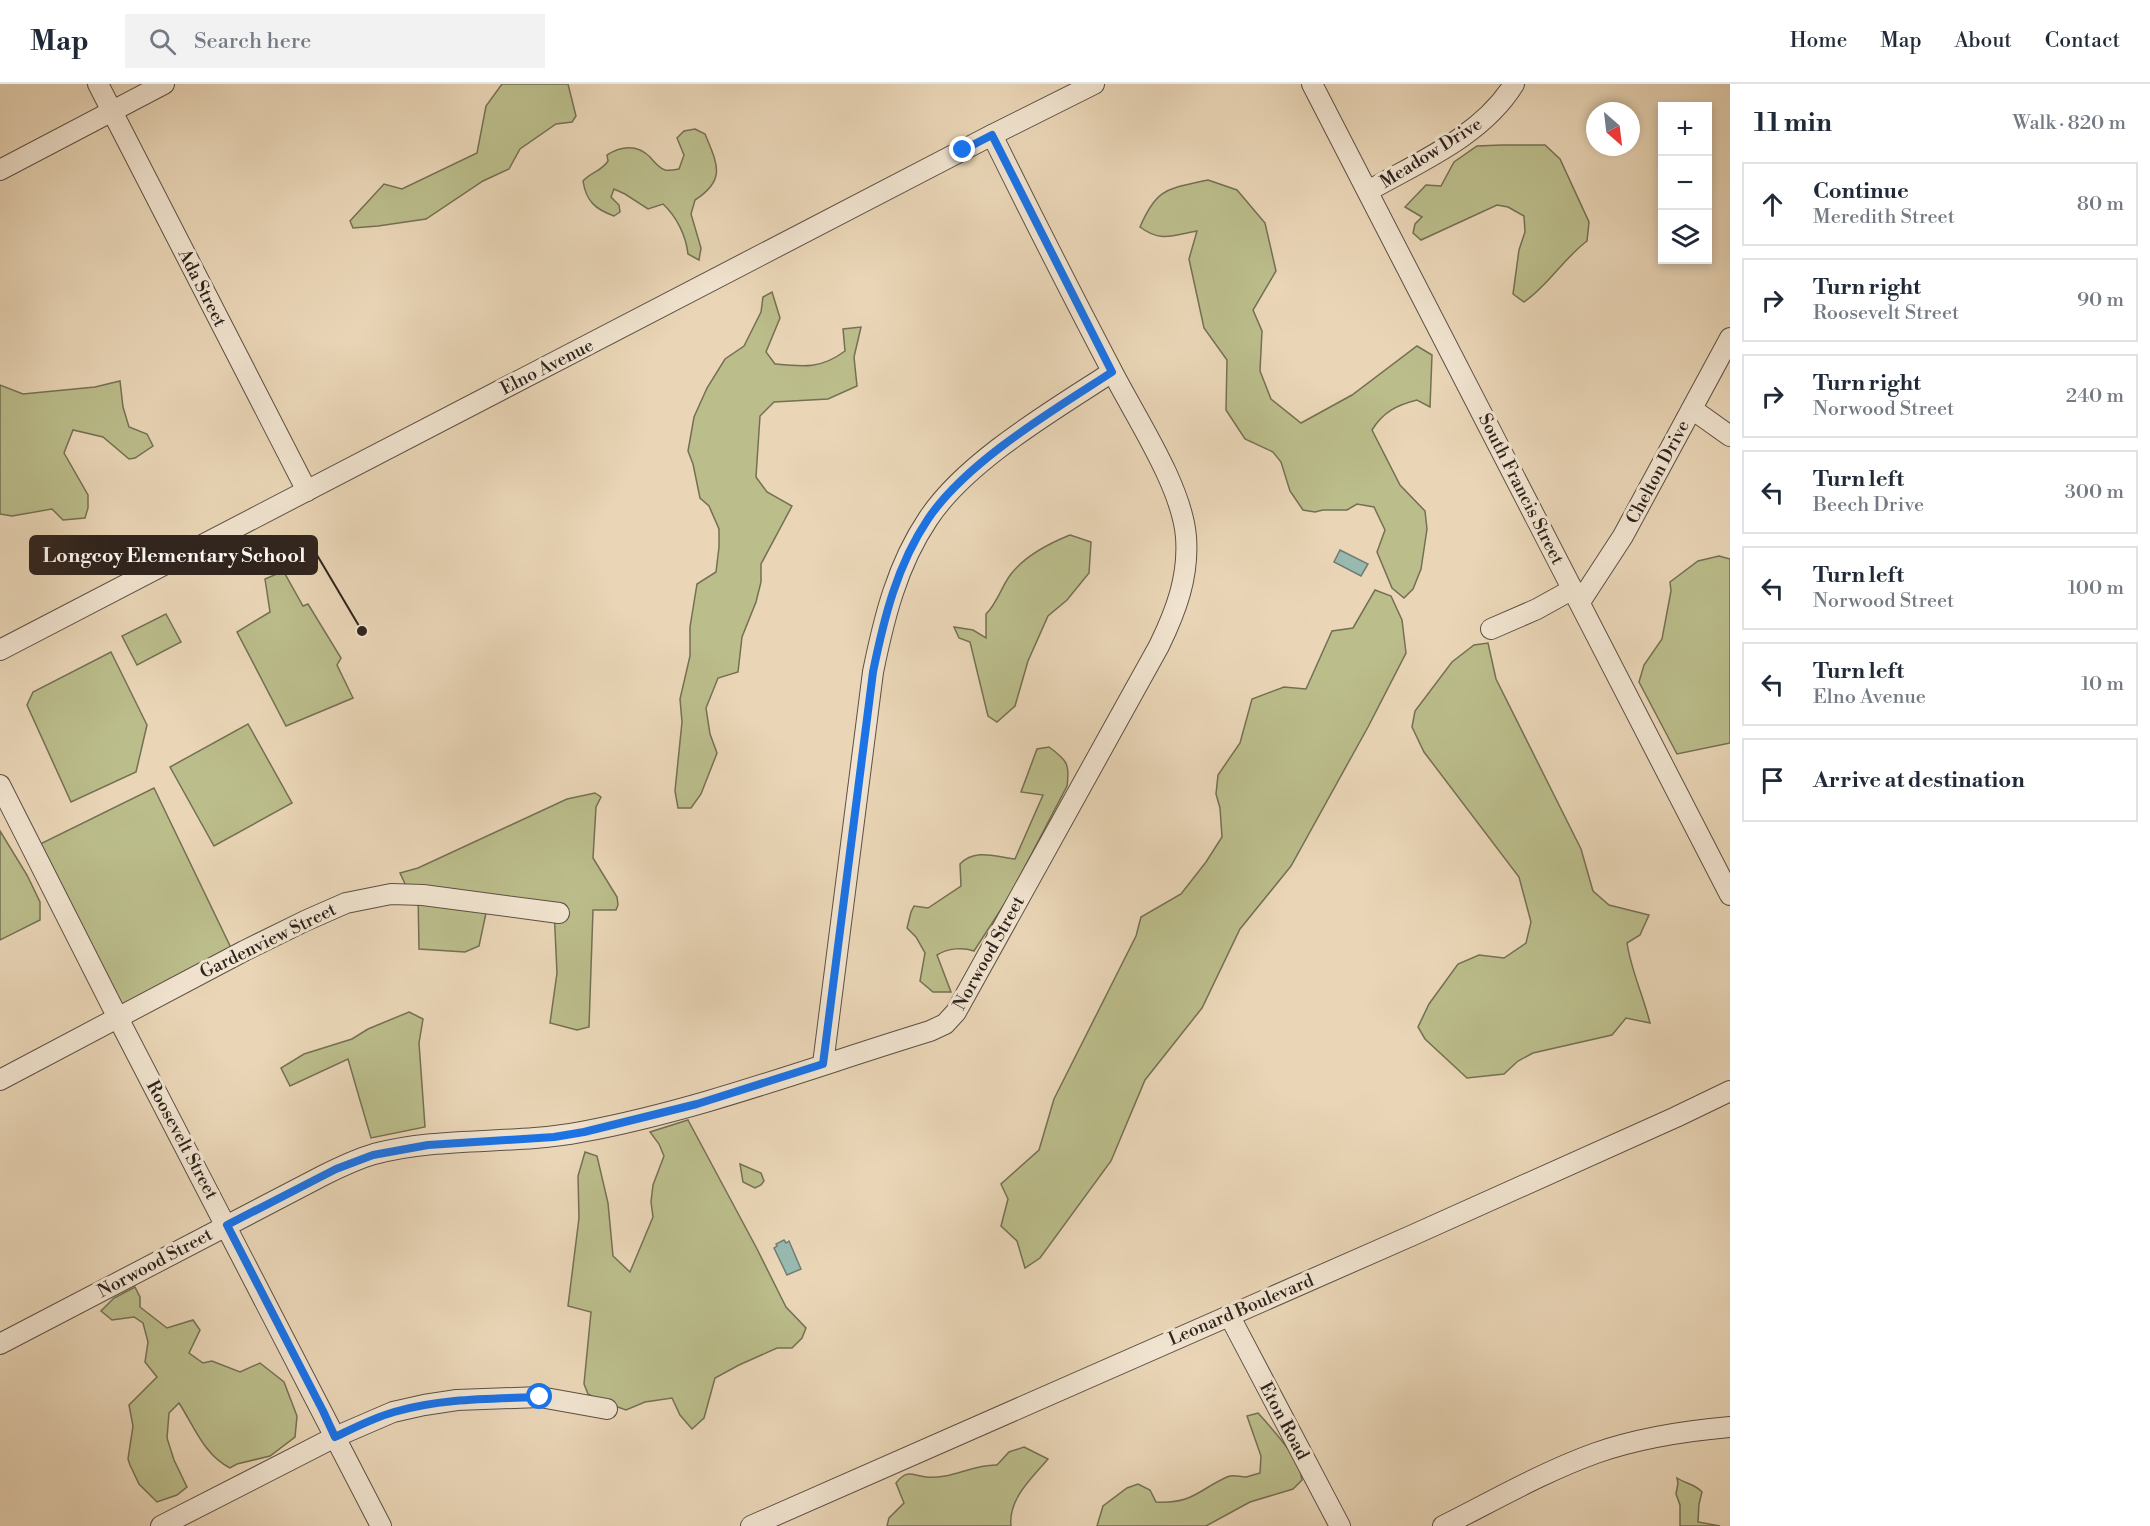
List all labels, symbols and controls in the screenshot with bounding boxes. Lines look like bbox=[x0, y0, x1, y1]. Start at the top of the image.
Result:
search box bbox=[125, 14, 545, 68]
text: Map bbox=[30, 24, 89, 59]
icon: search bbox=[146, 25, 179, 58]
text: Search here bbox=[194, 28, 311, 55]
text: Home bbox=[1790, 28, 1847, 54]
text: Map bbox=[1880, 28, 1922, 54]
text: About bbox=[1955, 28, 2012, 54]
text: Contact bbox=[2045, 28, 2120, 54]
north arrow bbox=[1586, 102, 1640, 156]
map controls bbox=[1658, 102, 1712, 264]
button: + bbox=[1658, 102, 1712, 156]
text: 11 min bbox=[1754, 107, 1832, 139]
text: Walk · 820 m bbox=[2013, 111, 2126, 136]
street label: Meadow Drive bbox=[1376, 112, 1486, 194]
route end bbox=[949, 136, 975, 162]
button: − bbox=[1658, 156, 1712, 210]
text: Continue bbox=[1813, 178, 1909, 205]
icon: ahead bbox=[1756, 188, 1789, 221]
text: 80 m bbox=[2077, 192, 2124, 217]
text: Meredith Street bbox=[1813, 205, 1955, 230]
button: layers bbox=[1658, 210, 1712, 264]
street label: Ada Street bbox=[172, 244, 232, 331]
text: Turn right bbox=[1813, 274, 1921, 301]
icon: right bbox=[1756, 284, 1789, 317]
text: 90 m bbox=[2077, 288, 2124, 313]
text: Roosevelt Street bbox=[1813, 301, 1959, 326]
street label: Elno Avenue bbox=[496, 334, 598, 400]
text: Turn right bbox=[1813, 370, 1921, 397]
icon: right bbox=[1756, 380, 1789, 413]
text: 240 m bbox=[2066, 384, 2124, 409]
text: Norwood Street bbox=[1813, 397, 1954, 422]
street label: South Francis Street bbox=[1473, 410, 1569, 569]
street label: Chelton Drive bbox=[1621, 416, 1695, 528]
text: Turn left bbox=[1813, 466, 1904, 493]
icon: left bbox=[1756, 476, 1789, 509]
text: 300 m bbox=[2065, 480, 2124, 505]
text: Beech Drive bbox=[1813, 493, 1924, 518]
callout: Longcoy Elementary School bbox=[30, 536, 317, 574]
text: Longcoy Elementary School bbox=[42, 544, 306, 569]
text: Turn left bbox=[1813, 562, 1904, 589]
icon: left bbox=[1756, 572, 1789, 605]
text: 100 m bbox=[2068, 576, 2124, 601]
text: Norwood Street bbox=[1813, 589, 1954, 614]
text: Turn left bbox=[1813, 658, 1904, 685]
icon: left bbox=[1756, 668, 1789, 701]
text: 10 m bbox=[2081, 672, 2124, 697]
text: Elno Avenue bbox=[1813, 685, 1926, 710]
icon: arrive bbox=[1756, 764, 1789, 797]
text: Arrive at destination bbox=[1813, 767, 2025, 794]
street label: Norwood Street bbox=[948, 891, 1030, 1014]
street label: Gardenview Street bbox=[196, 898, 340, 984]
street label: Roosevelt Street bbox=[141, 1077, 223, 1204]
street label: Norwood Street bbox=[94, 1223, 217, 1303]
street label: Leonard Boulevard bbox=[1165, 1269, 1318, 1351]
street label: Eton Road bbox=[1254, 1378, 1314, 1465]
route start bbox=[526, 1383, 552, 1409]

